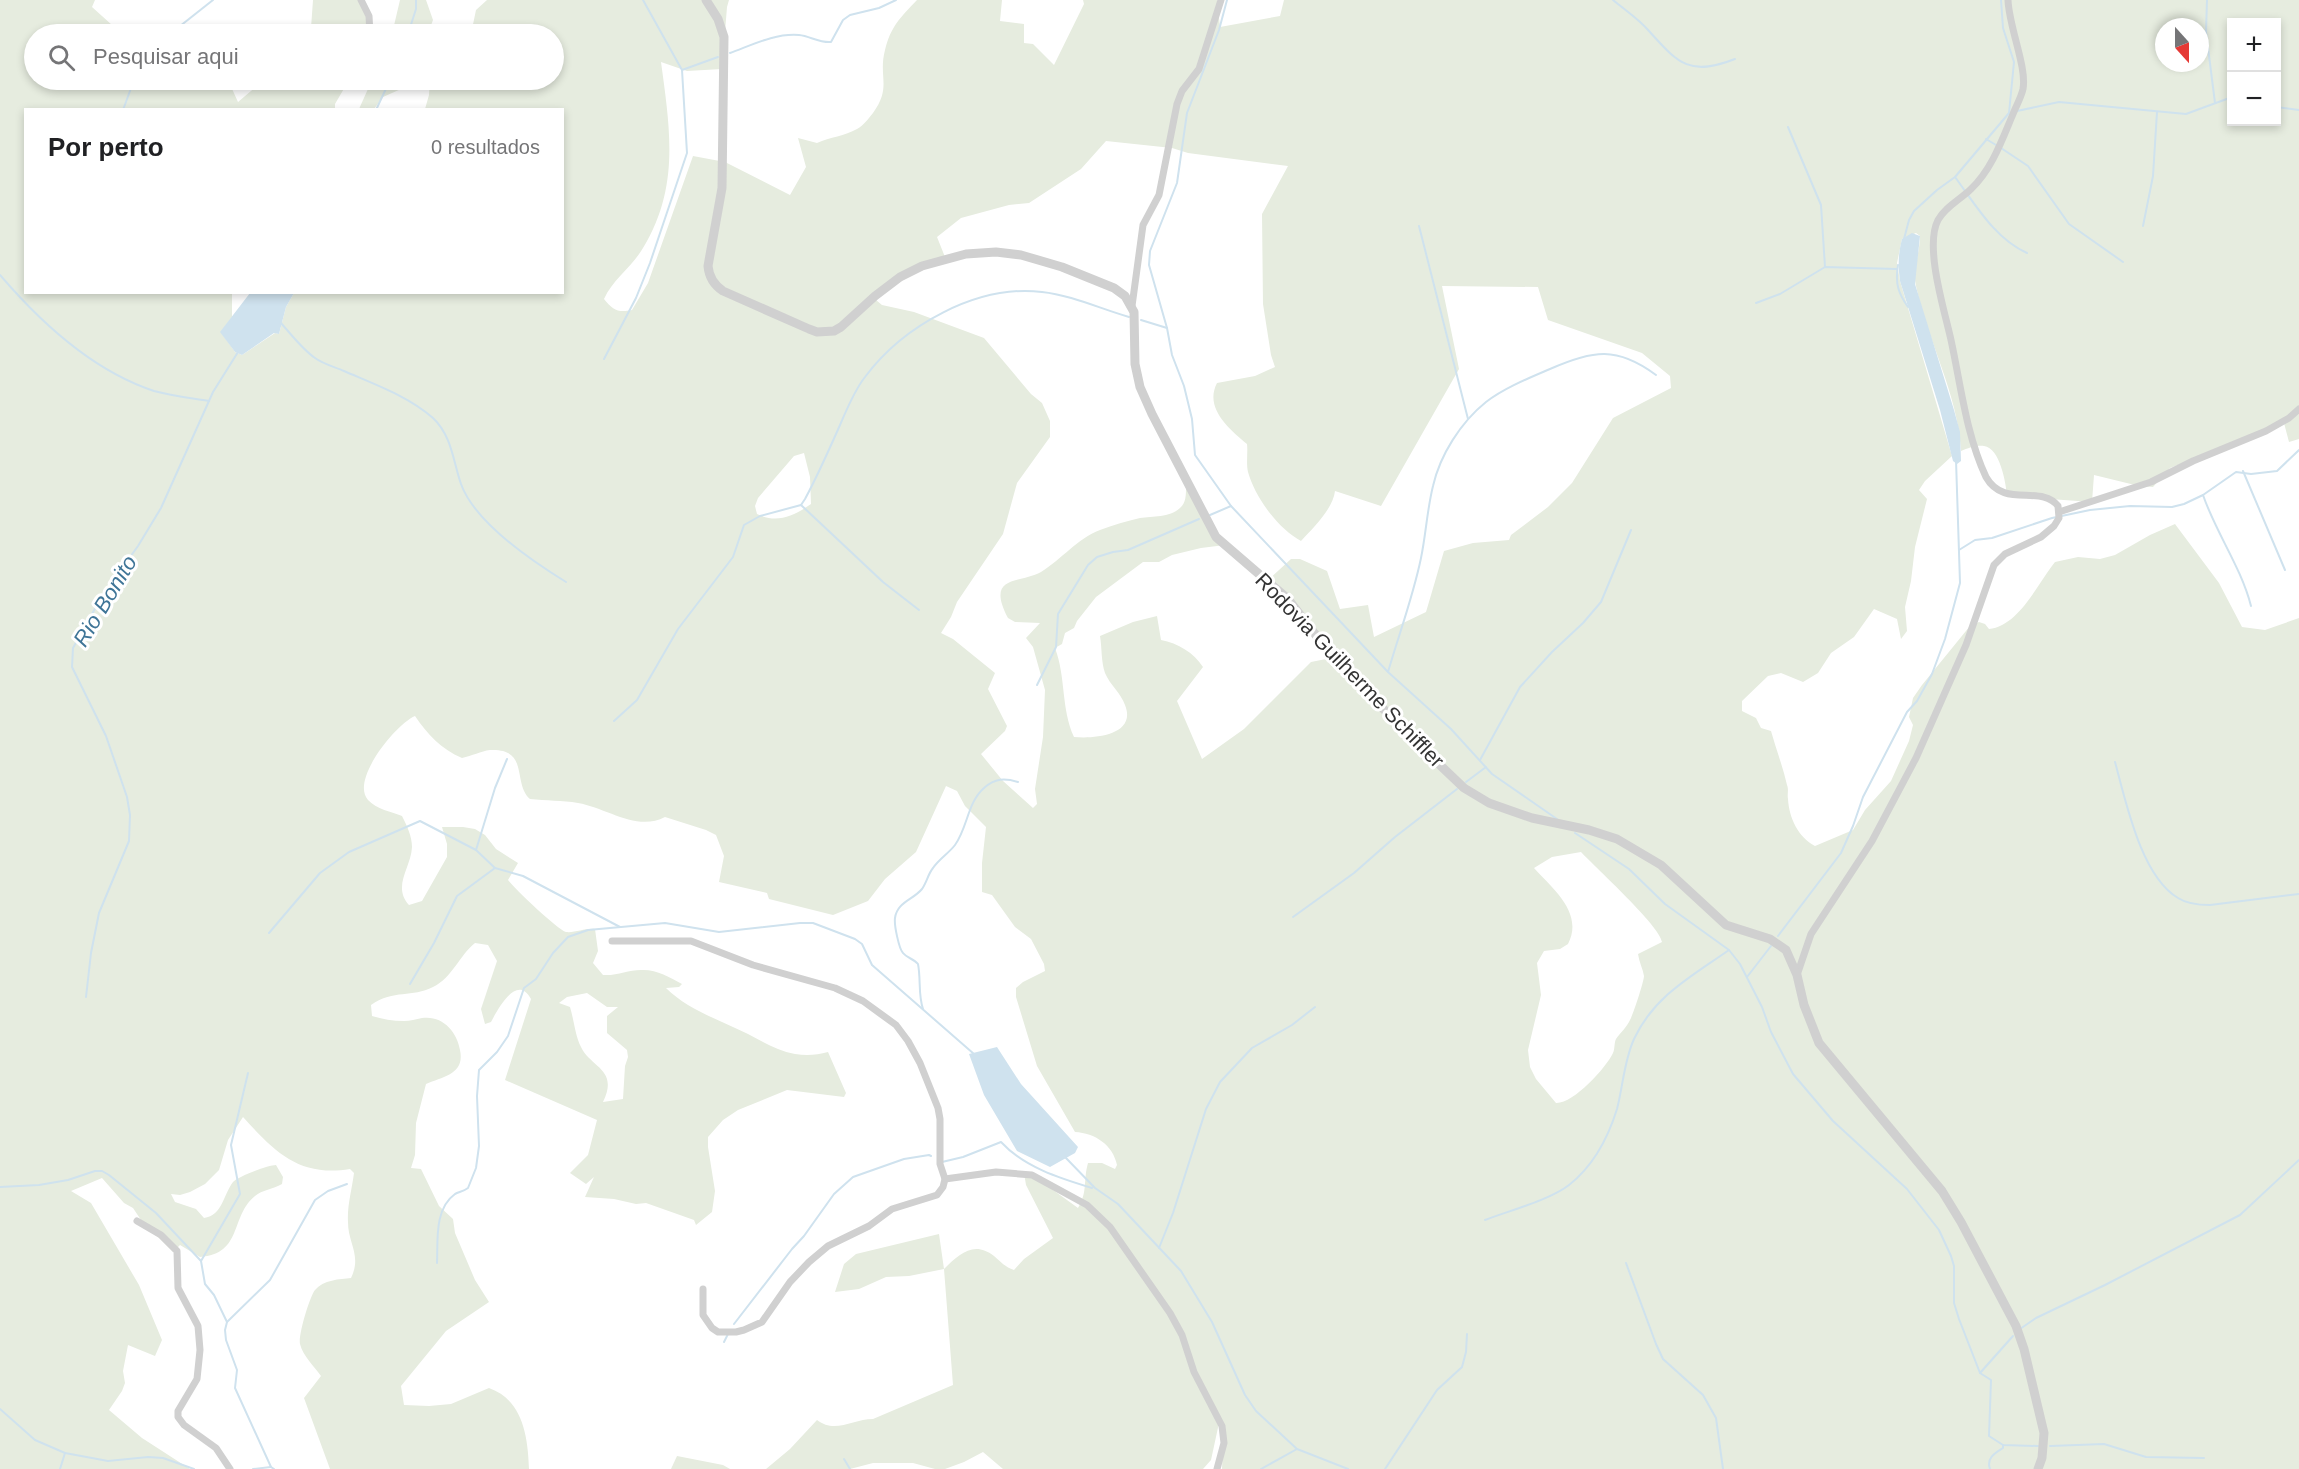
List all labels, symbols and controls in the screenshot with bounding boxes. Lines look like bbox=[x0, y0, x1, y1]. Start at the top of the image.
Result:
north arrow bbox=[2155, 18, 2209, 72]
map controls bbox=[2227, 18, 2281, 126]
button: + bbox=[2227, 18, 2281, 72]
search box bbox=[24, 24, 564, 90]
icon: search bbox=[45, 41, 78, 74]
text: Pesquisar aqui bbox=[93, 44, 239, 69]
button: − bbox=[2227, 72, 2281, 126]
text: Por perto bbox=[48, 132, 164, 162]
text: 0 resultados bbox=[431, 136, 540, 158]
water label: Rio Bonito bbox=[68, 551, 142, 651]
street label: Rodovia Guilherme Schiffler bbox=[1251, 568, 1449, 772]

